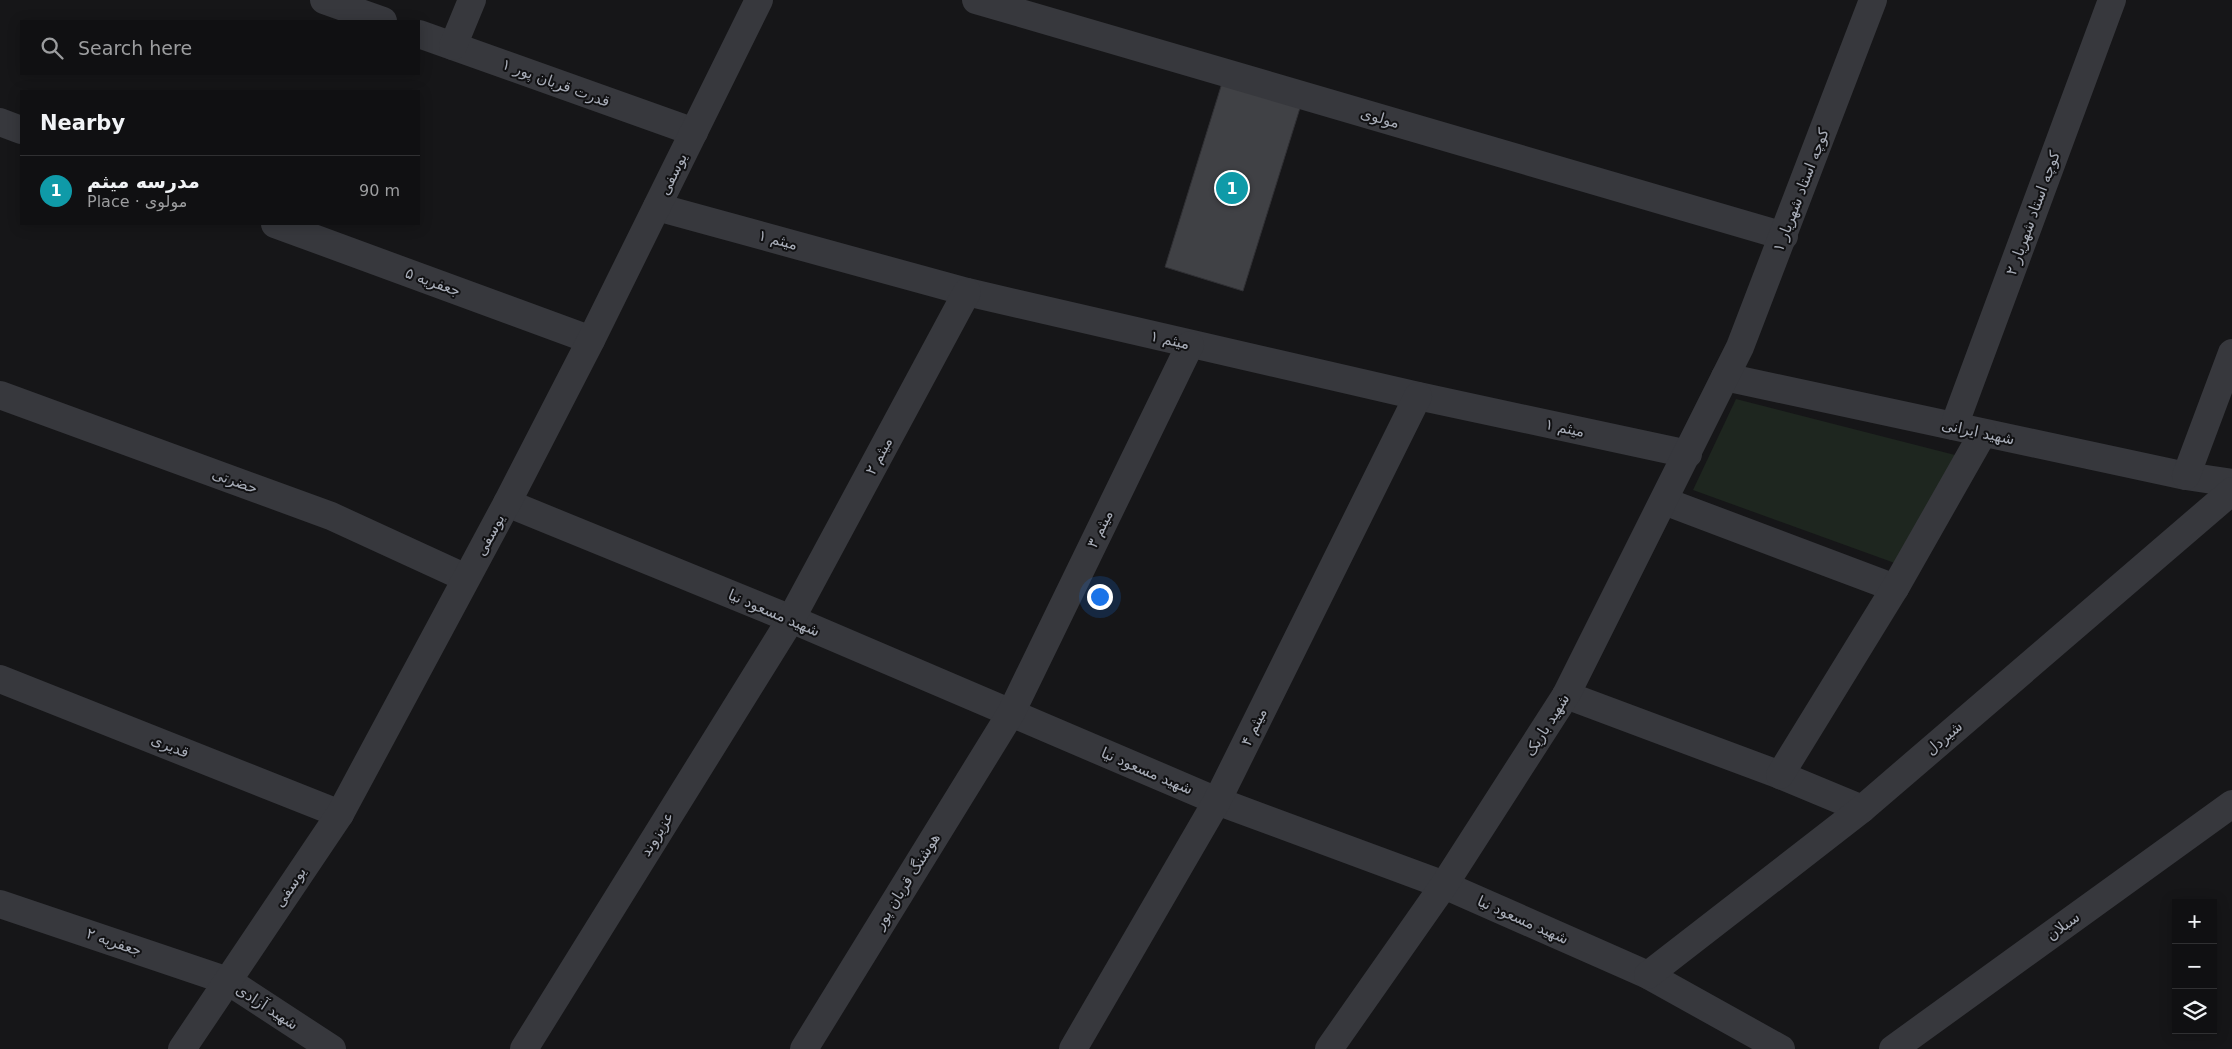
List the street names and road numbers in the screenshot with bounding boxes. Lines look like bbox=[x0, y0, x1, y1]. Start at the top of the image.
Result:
street label: قدرت قربان پور ۱ bbox=[499, 55, 612, 112]
street label: مولوی bbox=[1358, 104, 1402, 132]
street label: کوچه استاد شهریار ۱ bbox=[1769, 125, 1833, 254]
street label: کوچه استاد شهریار ۲ bbox=[2002, 148, 2064, 278]
street label: یوسفی bbox=[655, 150, 691, 198]
street label: میثم ۱ bbox=[756, 226, 800, 254]
street label: جعفریه ۵ bbox=[403, 264, 463, 300]
street label: میثم ۱ bbox=[1149, 327, 1191, 353]
street label: میثم ۱ bbox=[1544, 415, 1586, 441]
street label: شهید ایرانی bbox=[1940, 415, 2016, 449]
street label: میثم ۲ bbox=[862, 434, 896, 478]
street label: حضرتی bbox=[210, 464, 260, 498]
street label: میثم ۳ bbox=[1083, 507, 1117, 551]
street label: یوسفی bbox=[472, 511, 508, 559]
street label: شهید مسعود نیا bbox=[725, 586, 823, 640]
street label: شهید باریک bbox=[1521, 690, 1573, 760]
street label: میثم ۴ bbox=[1237, 705, 1271, 749]
street label: شیردل bbox=[1922, 717, 1966, 759]
street label: قدیری bbox=[148, 730, 192, 762]
street label: شهید مسعود نیا bbox=[1098, 744, 1196, 798]
street label: عزیزوند bbox=[636, 808, 678, 860]
street label: هوشنگ قربان پور bbox=[870, 829, 945, 934]
street label: یوسفی bbox=[270, 863, 310, 911]
street label: شهید مسعود نیا bbox=[1475, 892, 1571, 948]
street label: سبلان bbox=[2043, 908, 2083, 944]
street label: جعفریه ۲ bbox=[84, 924, 144, 960]
street label: شهید آزادی bbox=[232, 980, 302, 1034]

